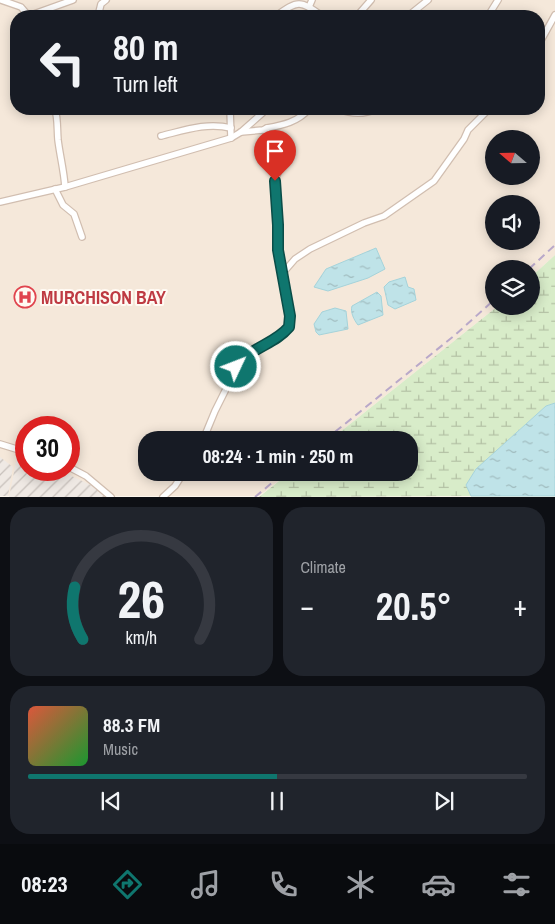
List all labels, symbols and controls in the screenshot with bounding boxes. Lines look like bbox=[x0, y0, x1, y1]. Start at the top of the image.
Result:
text: 80 m bbox=[113, 24, 178, 71]
icon: left bbox=[30, 30, 95, 95]
text: Turn left bbox=[113, 69, 178, 99]
pin bbox=[254, 130, 296, 181]
north arrow bbox=[485, 130, 540, 185]
map controls bbox=[485, 130, 540, 315]
icon: arrive bbox=[261, 137, 289, 165]
button: sound bbox=[485, 195, 540, 250]
button: layers bbox=[485, 260, 540, 315]
hospital icon: MURCHISON BAY bbox=[13, 285, 37, 309]
place label: MURCHISON BAY bbox=[41, 285, 166, 310]
position arrow bbox=[209, 340, 261, 392]
speed limit sign: 30 bbox=[15, 416, 80, 481]
text: 08:24 · 1 min · 250 m bbox=[203, 443, 353, 469]
text: Climate bbox=[301, 556, 346, 578]
text: 26 bbox=[118, 564, 165, 634]
text: 20.5° bbox=[376, 581, 452, 632]
text: − bbox=[301, 587, 314, 625]
text: + bbox=[514, 587, 527, 625]
text: km/h bbox=[125, 626, 157, 650]
text: 88.3 FM bbox=[103, 712, 160, 738]
text: Music bbox=[103, 738, 138, 760]
icon: previous bbox=[97, 787, 125, 815]
icon: pause bbox=[263, 787, 291, 815]
icon: next bbox=[430, 787, 458, 815]
icon: directions bbox=[110, 867, 145, 902]
icon: music bbox=[188, 867, 223, 902]
icon: phone bbox=[266, 867, 301, 902]
icon: climate bbox=[343, 867, 378, 902]
icon: car bbox=[421, 867, 456, 902]
icon: filters bbox=[499, 867, 534, 902]
text: 08:23 bbox=[21, 869, 67, 899]

